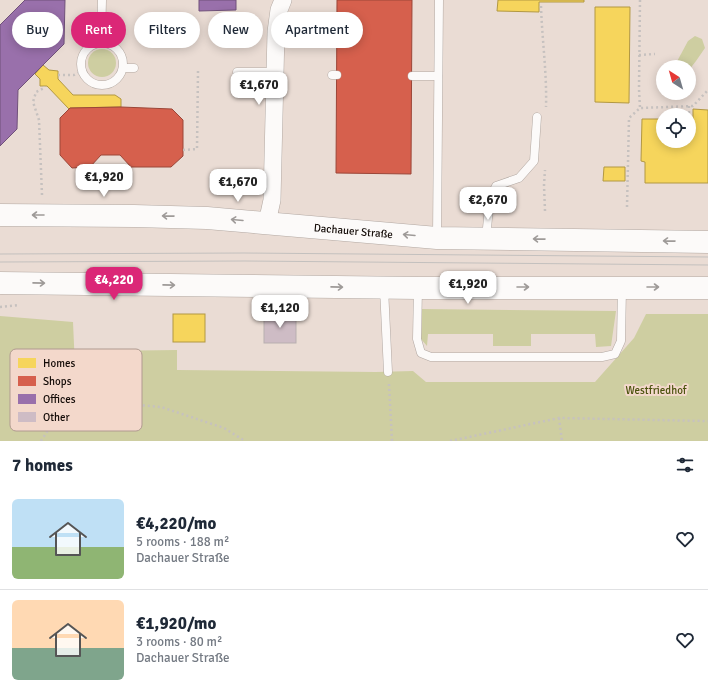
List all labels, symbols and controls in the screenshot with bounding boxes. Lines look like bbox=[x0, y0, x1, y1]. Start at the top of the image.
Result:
chip: Buy bbox=[12, 12, 63, 48]
chip: Rent bbox=[71, 12, 126, 48]
chip: Filters bbox=[134, 12, 200, 48]
chip: New bbox=[208, 12, 263, 48]
chip: Apartment bbox=[271, 12, 363, 48]
north arrow bbox=[656, 60, 696, 100]
map controls bbox=[656, 60, 696, 148]
pin: €1,670 bbox=[226, 72, 292, 106]
text: €1,670 bbox=[240, 77, 278, 93]
button: locate bbox=[656, 108, 696, 148]
pin: €1,920 bbox=[71, 164, 137, 198]
text: €1,920 bbox=[85, 169, 123, 185]
pin: €1,670 bbox=[205, 169, 271, 203]
text: €1,670 bbox=[219, 174, 257, 190]
pin: €2,670 bbox=[455, 187, 521, 221]
text: €2,670 bbox=[469, 192, 507, 208]
one-way arrow bbox=[32, 211, 45, 219]
one-way arrow bbox=[162, 212, 175, 220]
one-way arrow bbox=[231, 217, 244, 224]
street label: Dachauer Straße bbox=[313, 221, 393, 241]
one-way arrow bbox=[403, 231, 416, 239]
one-way arrow bbox=[533, 235, 546, 243]
one-way arrow bbox=[663, 237, 676, 245]
pin: €4,220 bbox=[81, 267, 147, 301]
pin: €1,920 bbox=[435, 271, 501, 305]
text: €4,220 bbox=[95, 272, 133, 288]
text: €1,920 bbox=[449, 276, 487, 292]
one-way arrow bbox=[32, 279, 45, 287]
one-way arrow bbox=[162, 281, 175, 289]
one-way arrow bbox=[330, 283, 343, 291]
one-way arrow bbox=[516, 283, 529, 291]
one-way arrow bbox=[646, 283, 659, 291]
pin: €1,120 bbox=[247, 295, 313, 329]
text: €1,120 bbox=[261, 300, 299, 316]
legend bbox=[10, 349, 142, 431]
text: Homes bbox=[43, 357, 75, 370]
text: Shops bbox=[43, 375, 72, 388]
park label: Westfriedhof bbox=[625, 384, 688, 397]
text: Offices bbox=[43, 393, 76, 406]
text: Other bbox=[43, 411, 70, 424]
icon: filters bbox=[674, 454, 696, 476]
text: 7 homes bbox=[12, 455, 73, 476]
text: €4,220/mo bbox=[136, 513, 216, 534]
icon: home bbox=[44, 515, 92, 563]
icon: heart bbox=[674, 528, 696, 550]
text: 5 rooms · 188 m² bbox=[136, 534, 229, 550]
text: Dachauer Straße bbox=[136, 550, 230, 566]
text: €1,920/mo bbox=[136, 613, 216, 634]
icon: home bbox=[44, 616, 92, 664]
icon: heart bbox=[674, 629, 696, 651]
text: 3 rooms · 80 m² bbox=[136, 634, 222, 650]
text: Dachauer Straße bbox=[136, 650, 230, 666]

